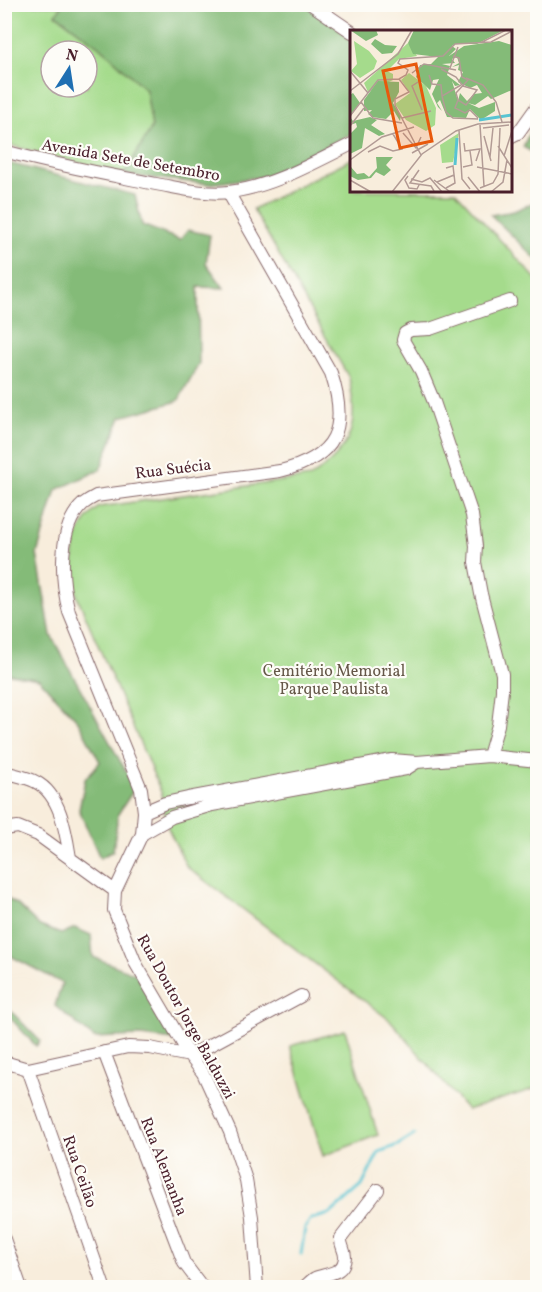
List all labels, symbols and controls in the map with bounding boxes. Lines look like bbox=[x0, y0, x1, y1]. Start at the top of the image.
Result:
inset map bbox=[350, 30, 512, 192]
north arrow bbox=[39, 39, 99, 99]
text: N bbox=[64, 44, 80, 68]
street label: Avenida Sete de Setembro bbox=[40, 134, 222, 188]
street label: Rua Suécia bbox=[134, 454, 213, 486]
park label: Cemitério Memorial Parque Paulista bbox=[263, 661, 405, 701]
street label: Rua Doutor Jorge Balduzzi bbox=[131, 931, 240, 1103]
street label: Rua Alemanha bbox=[134, 1114, 192, 1219]
street label: Rua Ceilão bbox=[56, 1132, 102, 1211]

